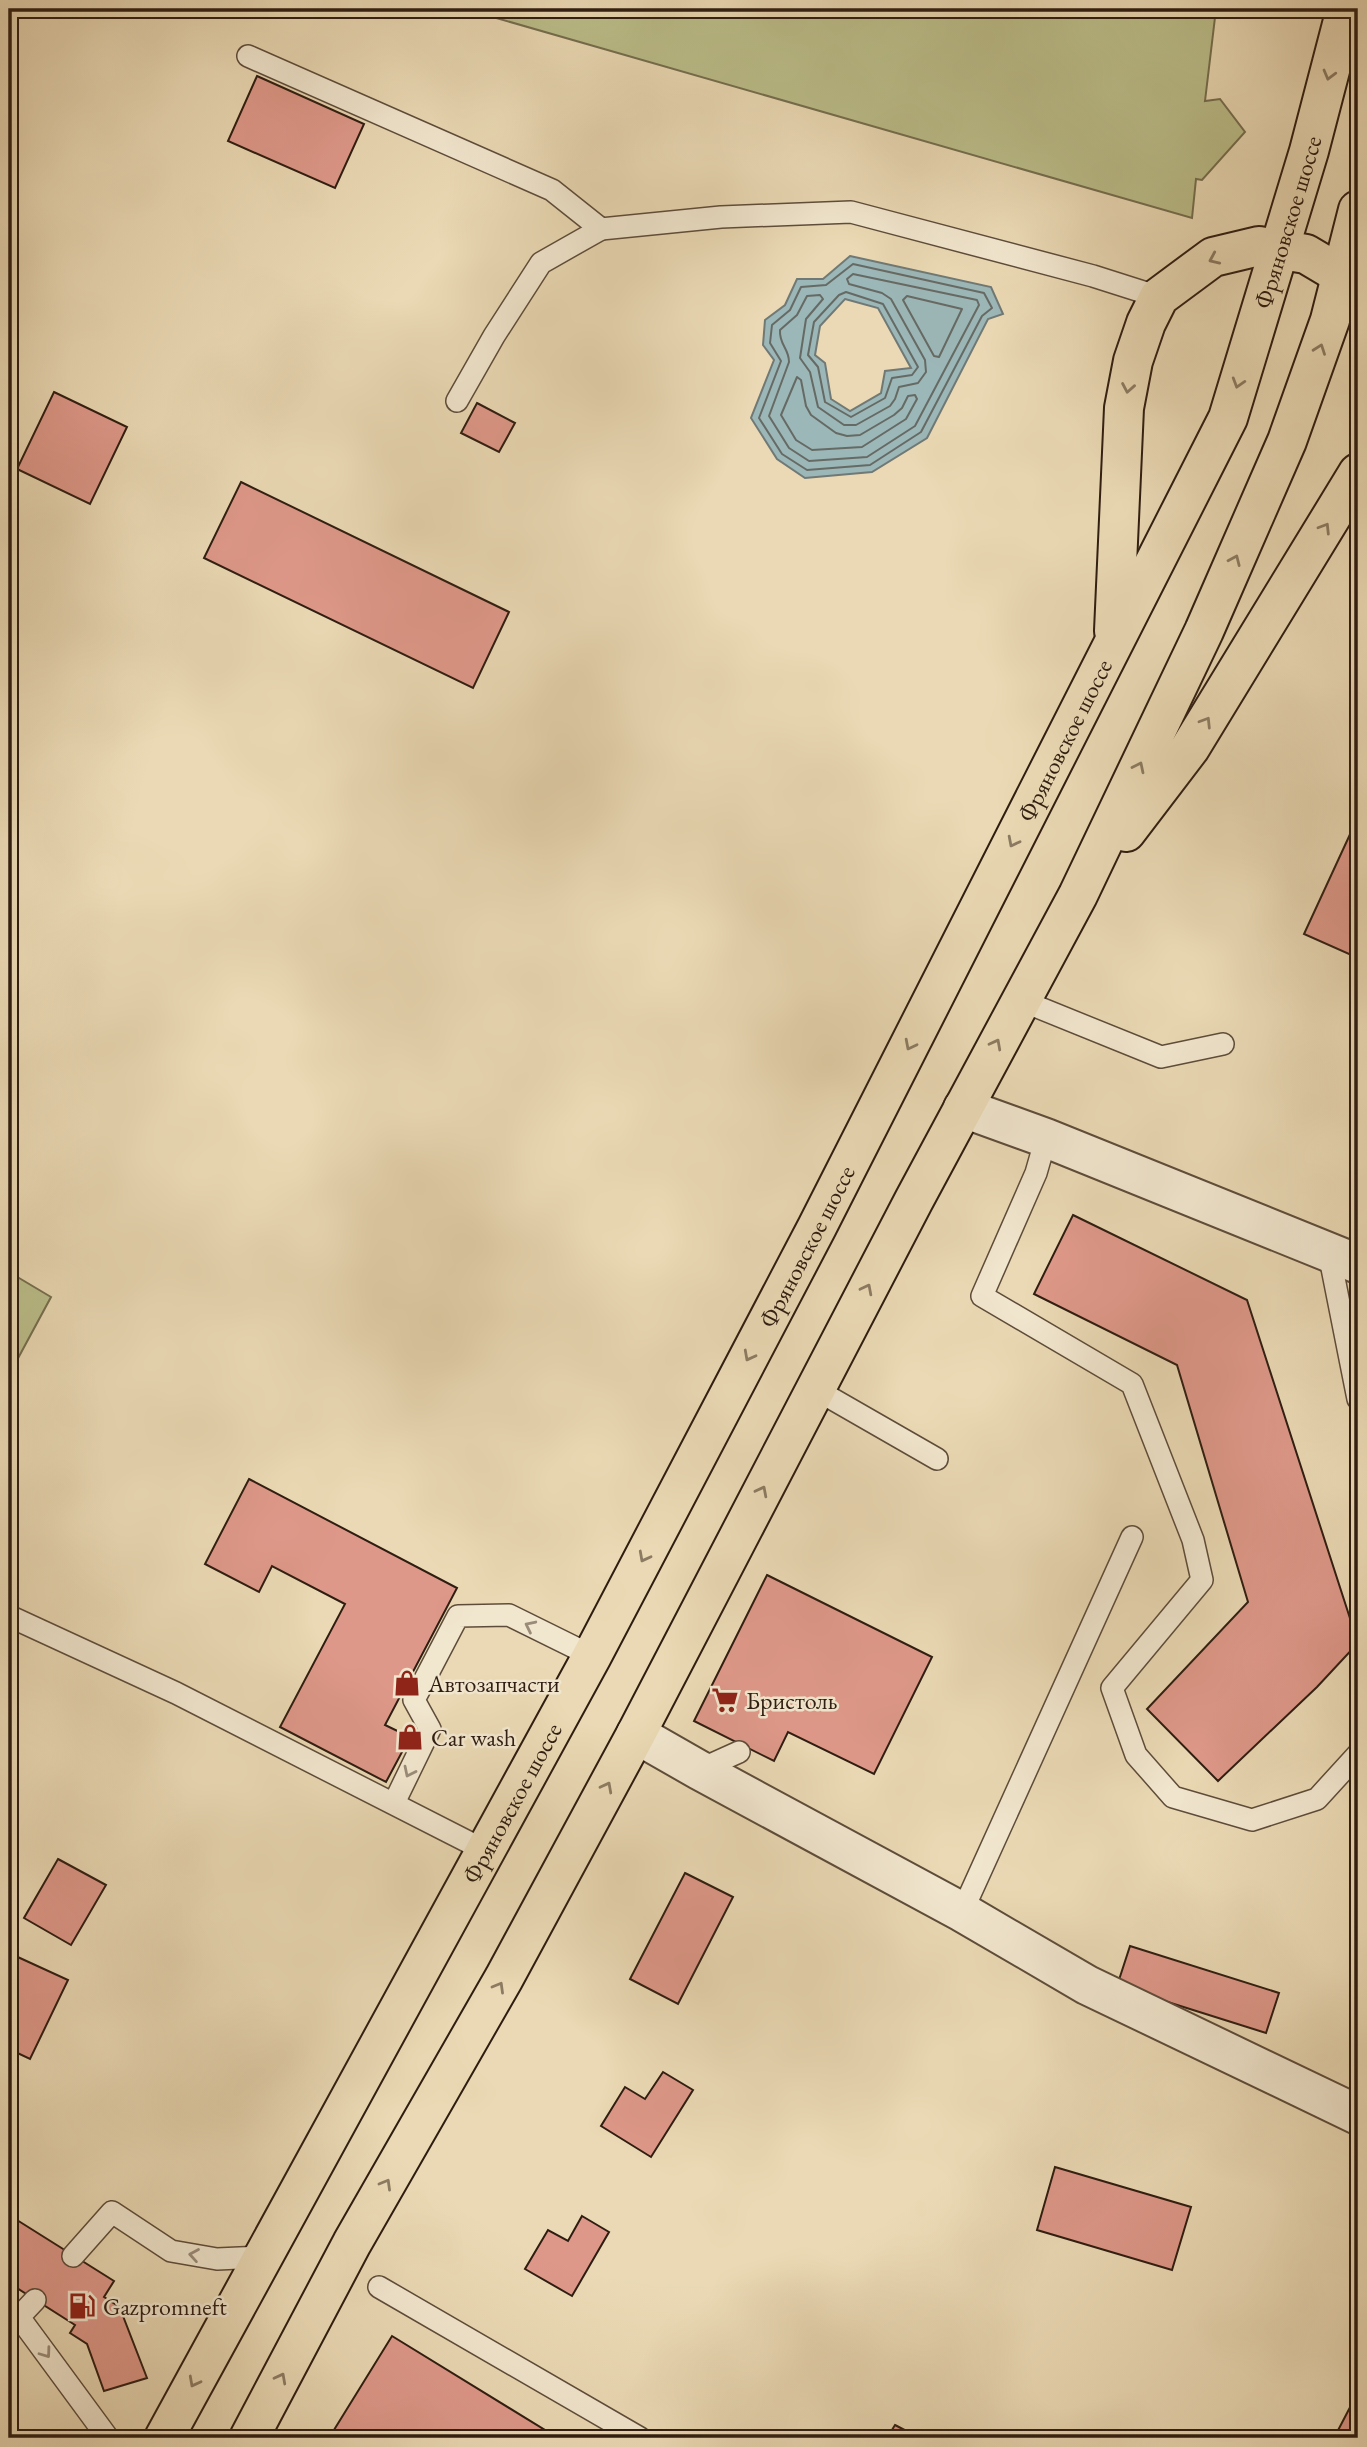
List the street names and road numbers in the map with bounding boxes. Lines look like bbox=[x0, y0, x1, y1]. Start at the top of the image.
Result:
street label: Фряновское шоссе bbox=[1247, 133, 1328, 312]
street label: Фряновское шоссе bbox=[1010, 653, 1119, 827]
street label: Фряновское шоссе bbox=[752, 1160, 861, 1333]
street label: Фряновское шоссе bbox=[455, 1717, 568, 1889]

